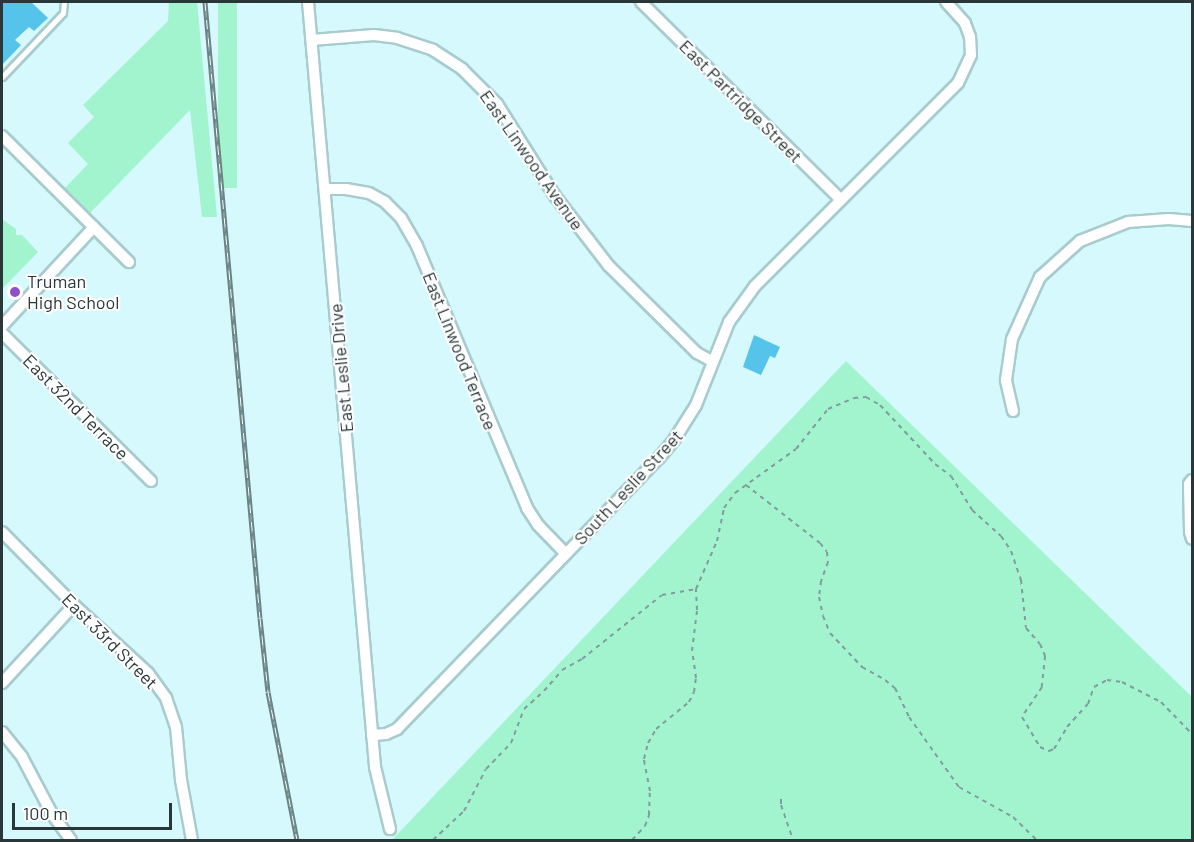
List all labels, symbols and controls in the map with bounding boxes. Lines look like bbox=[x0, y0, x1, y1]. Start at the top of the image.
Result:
street label: East Partridge Street bbox=[675, 35, 807, 167]
street label: East Linwood Avenue bbox=[476, 86, 588, 234]
street label: East Linwood Terrace bbox=[418, 269, 502, 433]
place label: Truman High School bbox=[27, 271, 120, 314]
marker: Truman High School bbox=[8, 285, 22, 299]
street label: East Leslie Drive bbox=[325, 303, 357, 433]
street label: East 32nd Terrace bbox=[19, 350, 133, 464]
street label: South Leslie Street bbox=[569, 425, 687, 549]
street label: East 33rd Street bbox=[58, 589, 162, 693]
scale bar bbox=[15, 791, 176, 829]
text: 100 m bbox=[23, 802, 68, 824]

